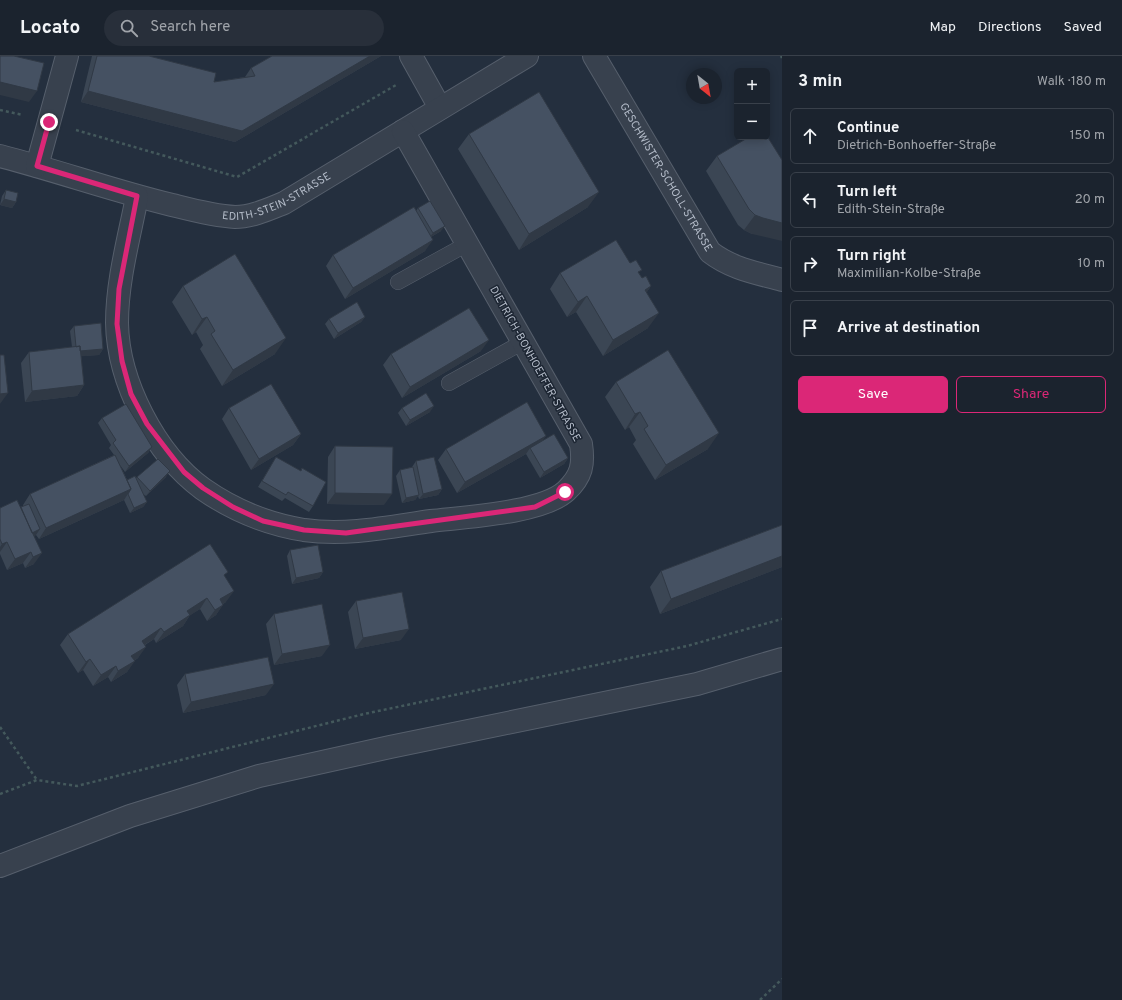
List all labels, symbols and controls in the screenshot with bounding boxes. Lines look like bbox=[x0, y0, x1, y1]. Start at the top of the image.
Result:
search box bbox=[104, 10, 384, 46]
text: Locato bbox=[20, 16, 80, 40]
icon: search bbox=[118, 17, 140, 39]
text: Search here bbox=[150, 18, 230, 37]
text: Map bbox=[930, 19, 956, 36]
text: Directions bbox=[978, 19, 1042, 36]
text: Saved bbox=[1064, 19, 1102, 36]
north arrow bbox=[686, 68, 722, 104]
map controls bbox=[734, 68, 770, 140]
button: + bbox=[734, 68, 770, 104]
text: 3 min bbox=[798, 71, 842, 93]
text: Walk · 180 m bbox=[1037, 74, 1106, 90]
street label: GESCHWISTER-SCHOLL-STRASSE bbox=[616, 100, 715, 254]
button: − bbox=[734, 104, 770, 140]
route end bbox=[40, 113, 58, 131]
text: Continue bbox=[837, 119, 899, 138]
icon: ahead bbox=[799, 125, 821, 147]
text: 150 m bbox=[1070, 128, 1105, 144]
text: Dietrich-Bonhoeffer-Straße bbox=[837, 138, 996, 154]
street label: EDITH-STEIN-STRASSE bbox=[221, 169, 333, 224]
text: Turn left bbox=[837, 183, 897, 202]
icon: left bbox=[799, 189, 821, 211]
text: 20 m bbox=[1075, 192, 1105, 208]
text: Edith-Stein-Straße bbox=[837, 202, 945, 218]
text: Turn right bbox=[837, 247, 906, 266]
icon: right bbox=[799, 253, 821, 275]
text: 10 m bbox=[1078, 256, 1105, 272]
text: Maximilian-Kolbe-Straße bbox=[837, 266, 981, 282]
street label: DIETRICH-BONHOEFFER-STRASSE bbox=[486, 284, 584, 444]
icon: arrive bbox=[799, 317, 821, 339]
text: Arrive at destination bbox=[837, 319, 980, 338]
button: Save bbox=[798, 376, 948, 413]
button: Share bbox=[956, 376, 1106, 413]
route start bbox=[556, 483, 574, 501]

